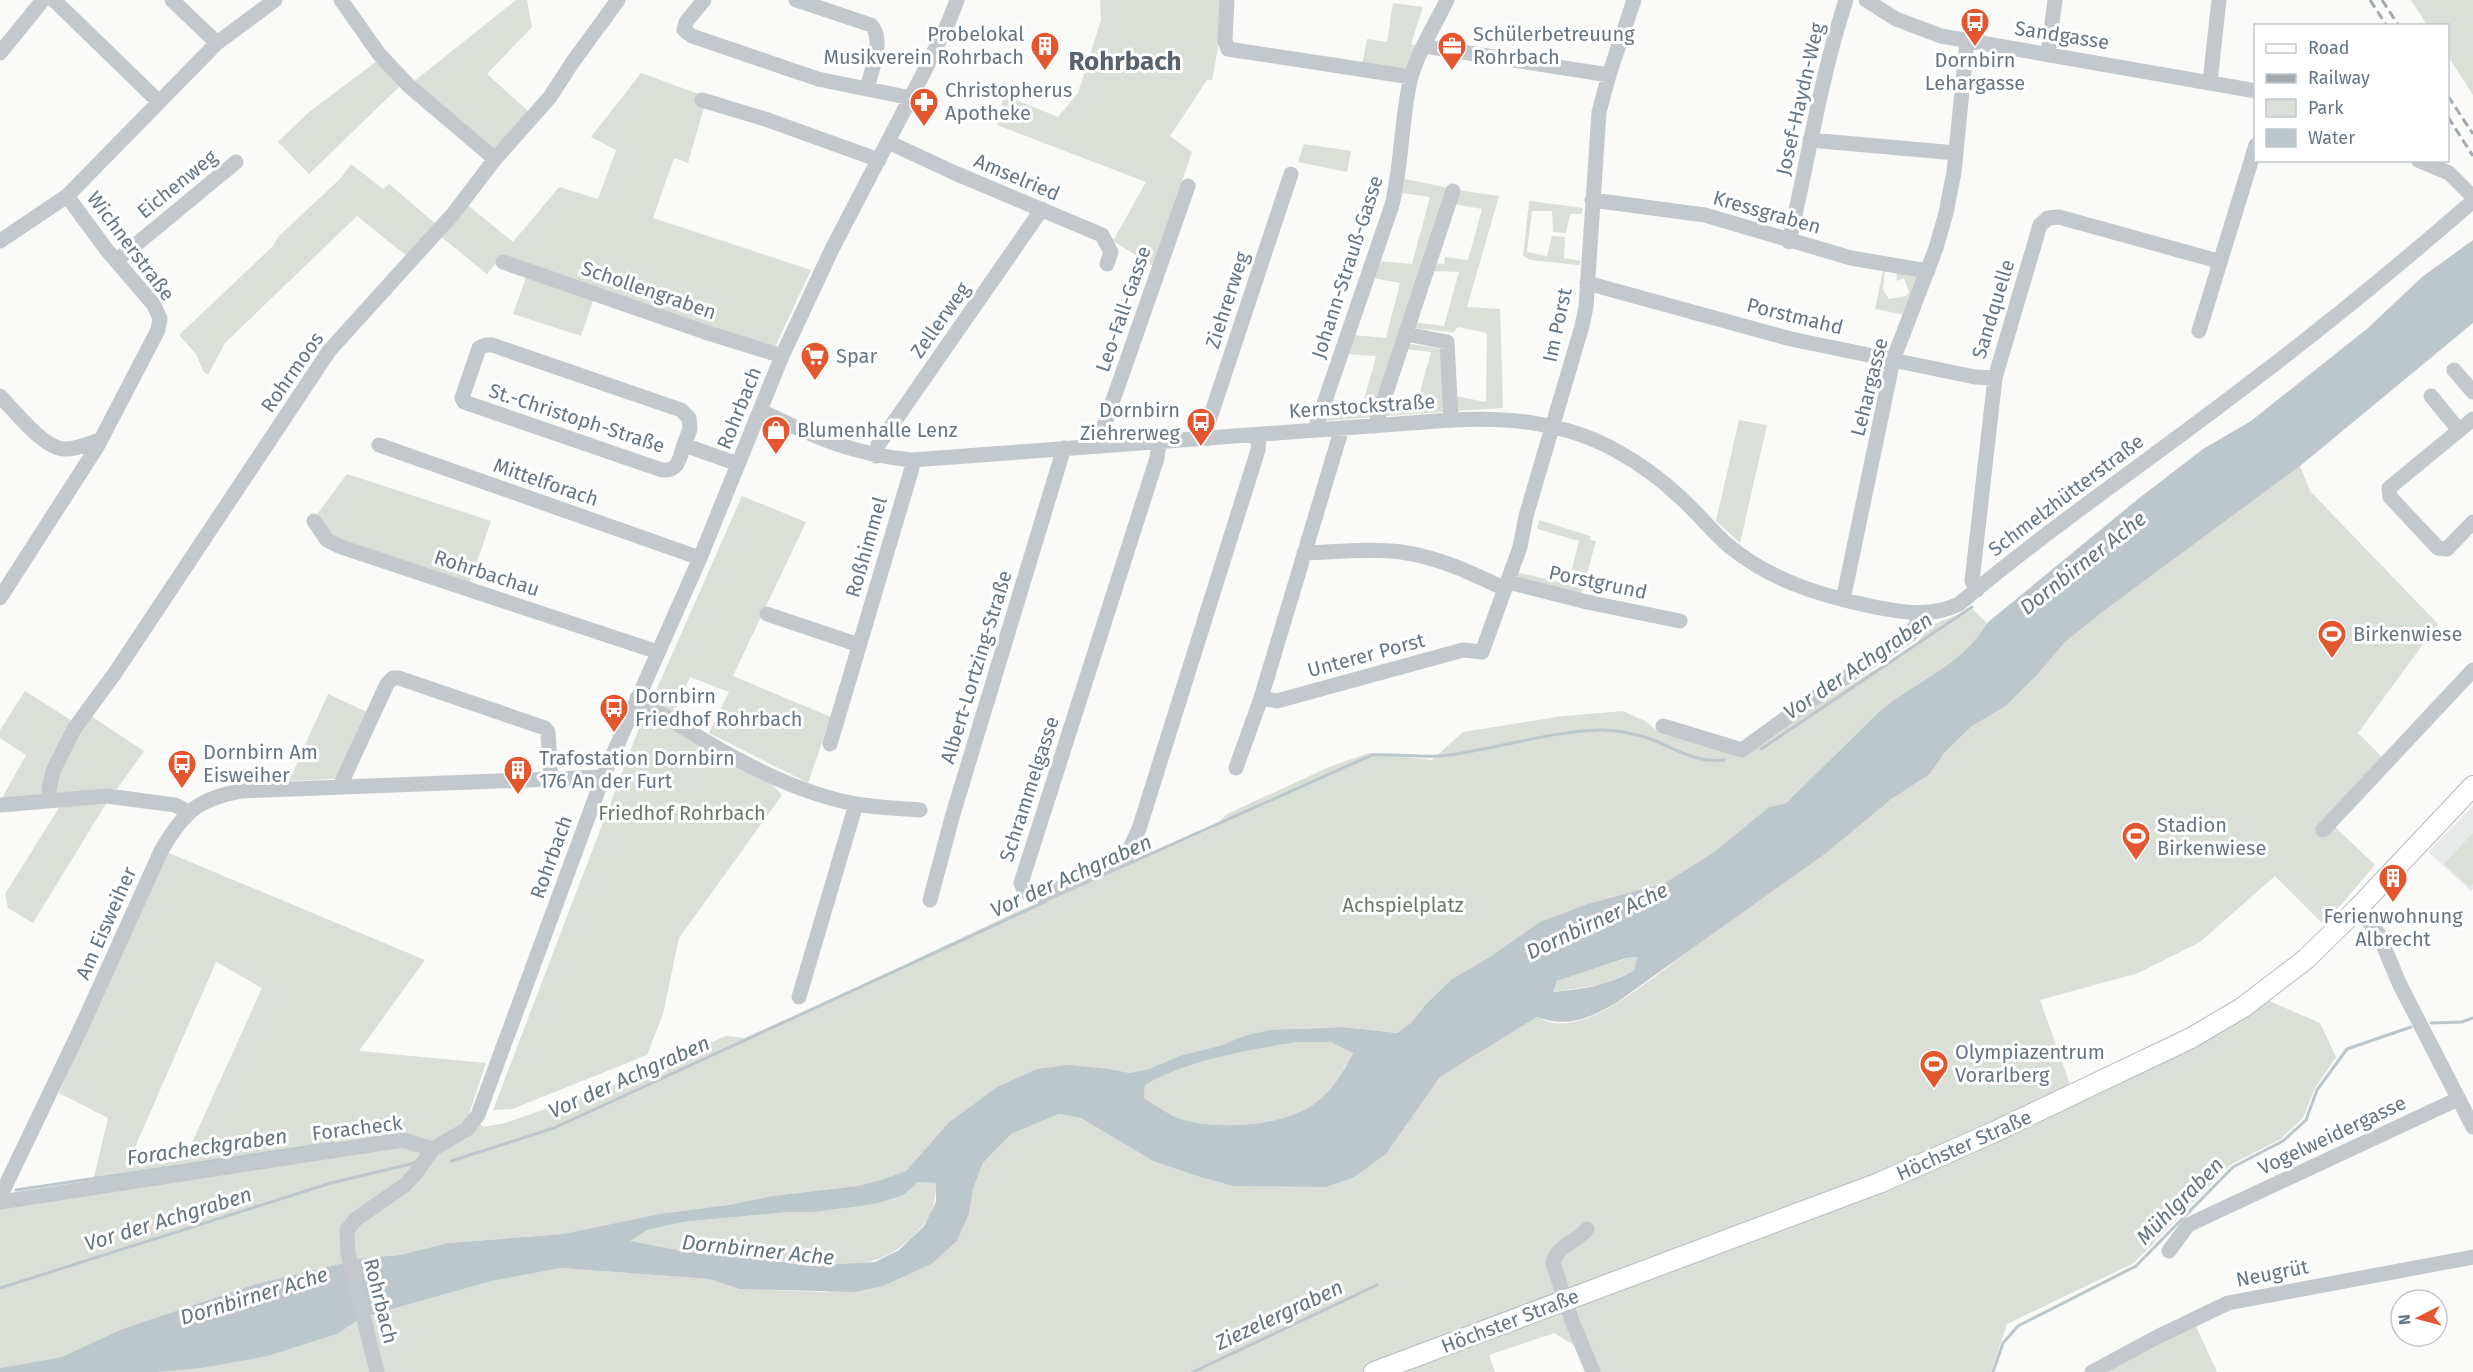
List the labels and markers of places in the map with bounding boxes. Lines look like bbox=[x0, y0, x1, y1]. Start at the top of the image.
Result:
bus stop icon: Dornbirn Lehargasse bbox=[1959, 6, 1991, 48]
place label: Probelokal Musikverein Rohrbach bbox=[823, 22, 1024, 69]
place label: Schülerbetreuung Rohrbach bbox=[1473, 22, 1635, 69]
building icon: Probelokal Musikverein Rohrbach bbox=[1029, 30, 1061, 72]
office icon: Schülerbetreuung Rohrbach bbox=[1436, 30, 1468, 72]
place label: Dornbirn Lehargasse bbox=[1925, 48, 2025, 95]
place label: Christopherus Apotheke bbox=[945, 78, 1072, 125]
pharmacy icon: Christopherus Apotheke bbox=[908, 86, 940, 128]
supermarket icon: Spar bbox=[799, 340, 831, 382]
place label: Spar bbox=[836, 344, 877, 368]
place label: Dornbirn Ziehrerweg bbox=[1080, 398, 1181, 445]
bus stop icon: Dornbirn Ziehrerweg bbox=[1185, 406, 1217, 448]
shop icon: Blumenhalle Lenz bbox=[760, 414, 792, 456]
place label: Blumenhalle Lenz bbox=[797, 418, 958, 442]
sports icon: Birkenwiese bbox=[2316, 618, 2348, 660]
place label: Birkenwiese bbox=[2353, 622, 2462, 646]
place label: Dornbirn Friedhof Rohrbach bbox=[635, 684, 803, 731]
bus stop icon: Dornbirn Friedhof Rohrbach bbox=[598, 692, 630, 734]
place label: Dornbirn Am Eisweiher bbox=[203, 740, 318, 787]
place label: Trafostation Dornbirn 176 An der Furt bbox=[539, 746, 735, 793]
bus stop icon: Dornbirn Am Eisweiher bbox=[166, 748, 198, 790]
building icon: Trafostation Dornbirn 176 An der Furt bbox=[502, 754, 534, 796]
place label: Stadion Birkenwiese bbox=[2157, 813, 2266, 860]
sports icon: Stadion Birkenwiese bbox=[2120, 820, 2152, 862]
building icon: Ferienwohnung Albrecht bbox=[2377, 862, 2409, 904]
place label: Ferienwohnung Albrecht bbox=[2323, 904, 2463, 951]
place label: Olympiazentrum Vorarlberg bbox=[1955, 1040, 2105, 1087]
sports icon: Olympiazentrum Vorarlberg bbox=[1918, 1048, 1950, 1090]

